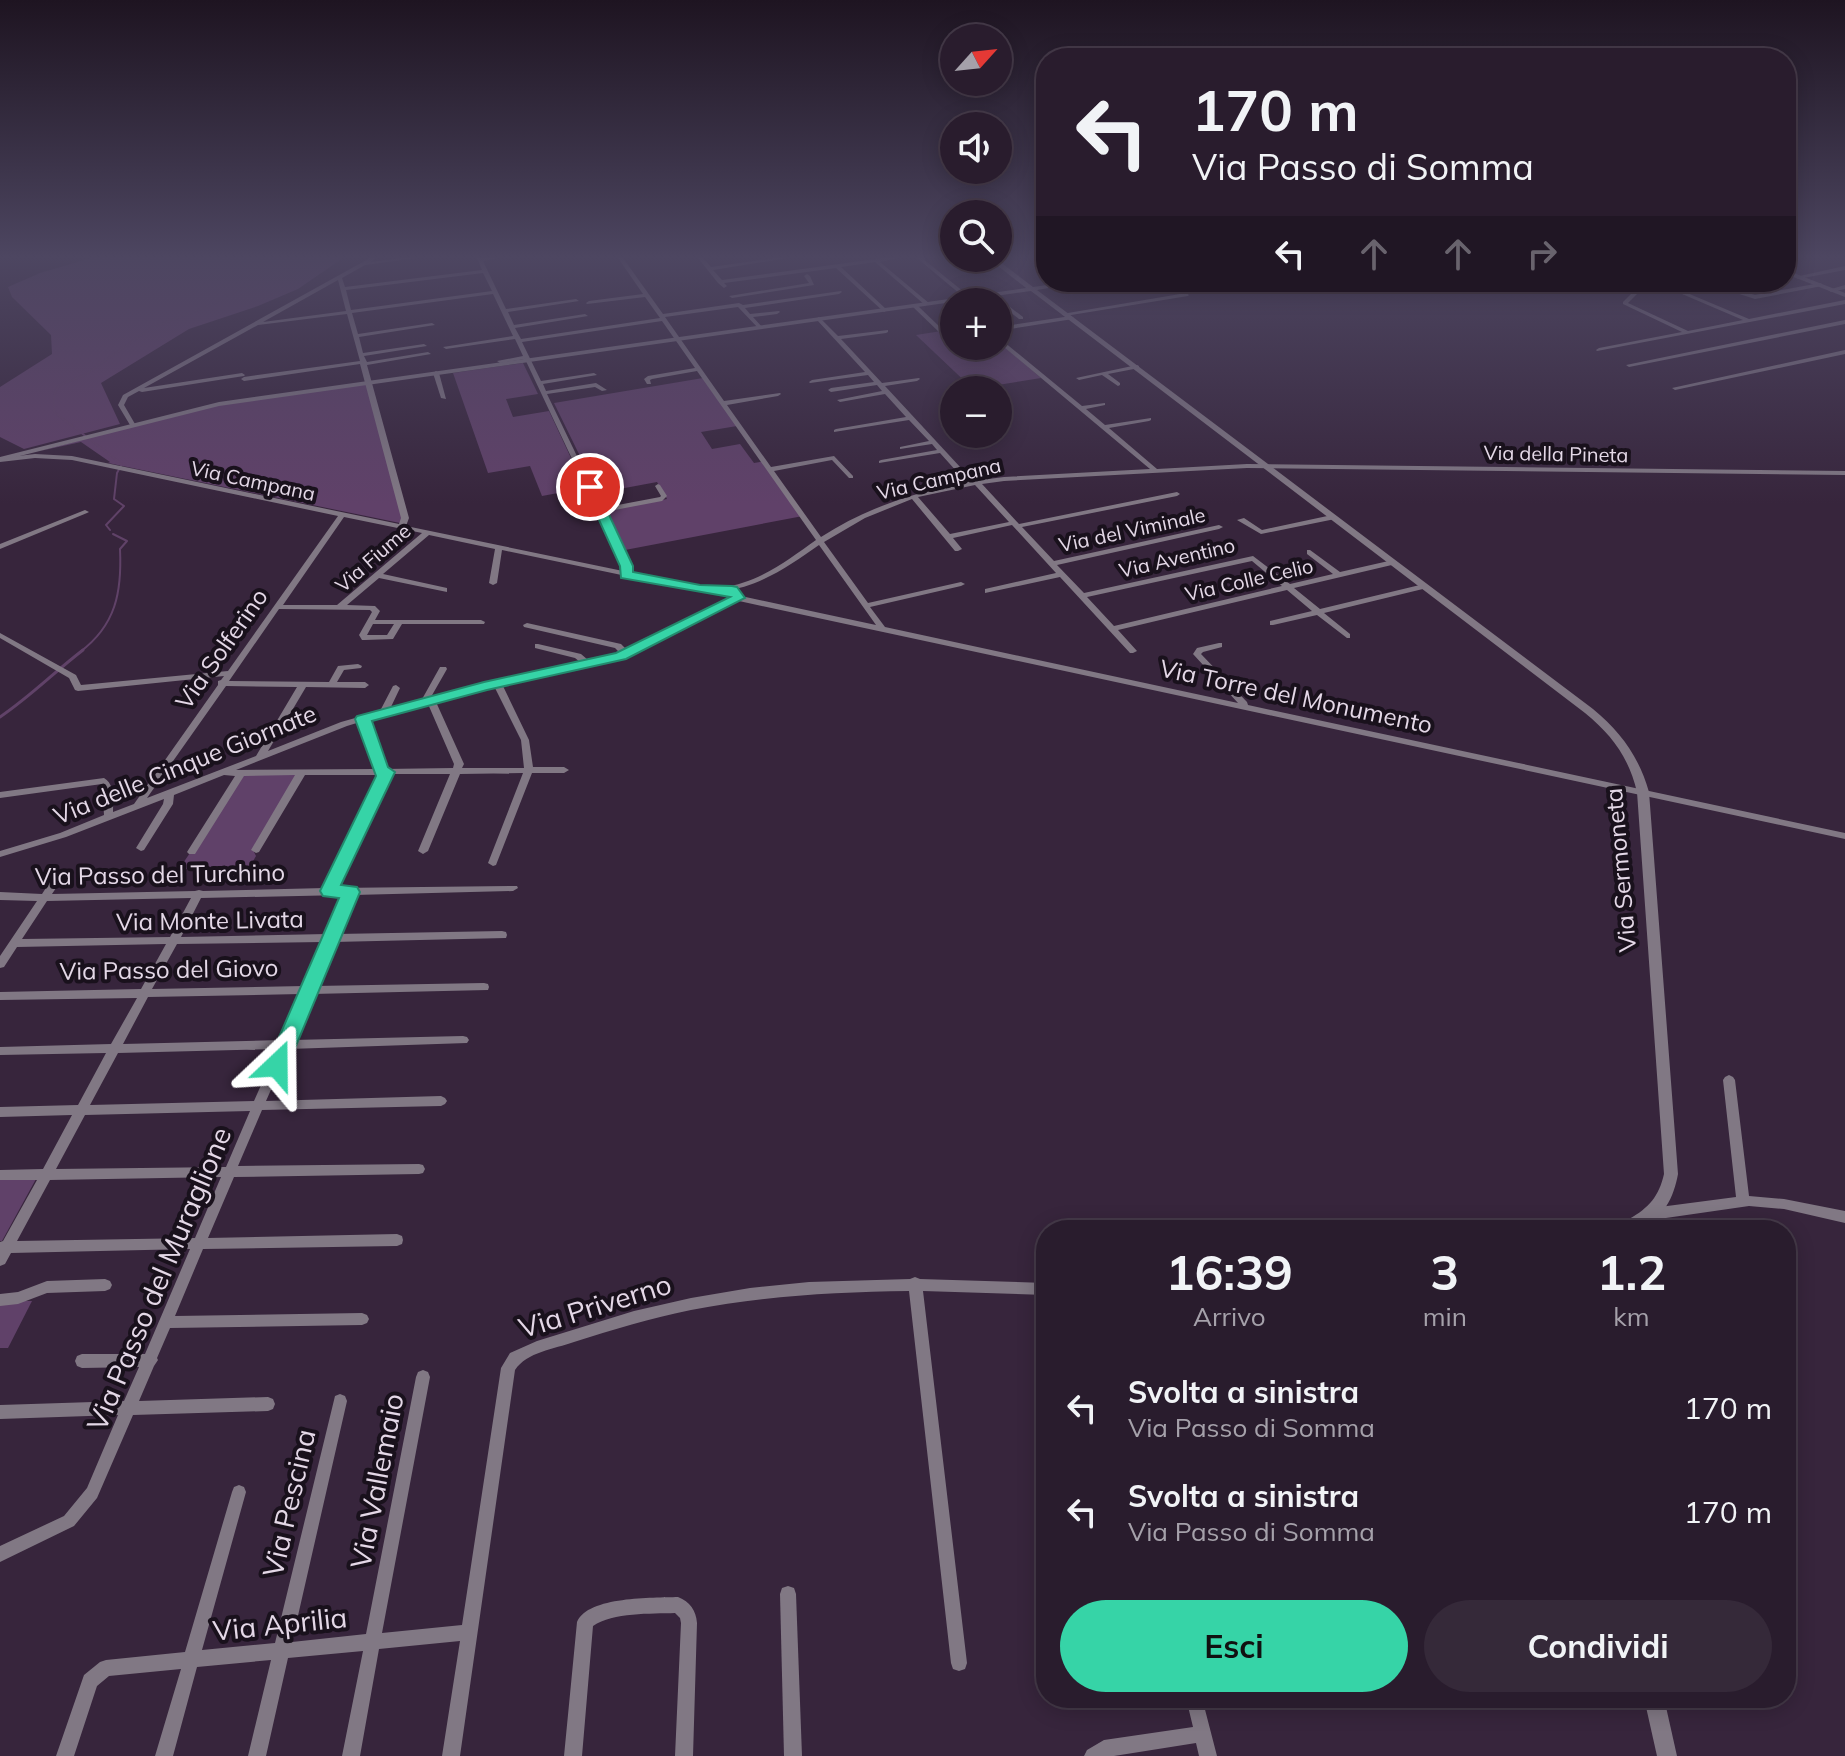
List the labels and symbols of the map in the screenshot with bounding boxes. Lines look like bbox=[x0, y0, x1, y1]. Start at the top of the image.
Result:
north arrow bbox=[940, 24, 1012, 96]
street label: Via della Pineta bbox=[1483, 440, 1629, 467]
street label: Via Campana bbox=[874, 452, 1003, 505]
pin bbox=[556, 453, 624, 521]
street label: Via Campana bbox=[189, 455, 318, 506]
street label: Via del Viminale bbox=[1056, 502, 1207, 557]
street label: Via Fiume bbox=[330, 518, 416, 597]
street label: Via Aventino bbox=[1117, 532, 1237, 583]
street label: Via Colle Celio bbox=[1182, 553, 1315, 606]
street label: Via Solferino bbox=[169, 582, 274, 715]
street label: Via Torre del Monumento bbox=[1157, 652, 1435, 740]
street label: Via delle Cinque Giornate bbox=[49, 698, 320, 831]
street label: Via Sermoneta bbox=[1598, 787, 1642, 953]
street label: Via Passo del Turchino bbox=[35, 857, 285, 891]
street label: Via Monte Livata bbox=[116, 903, 304, 937]
street label: Via Passo del Giovo bbox=[59, 952, 279, 986]
position arrow bbox=[235, 1023, 319, 1107]
street label: Via Passo del Muraglione bbox=[79, 1122, 238, 1436]
street label: Via Priverno bbox=[514, 1266, 675, 1345]
street label: Via Vallemaio bbox=[342, 1390, 411, 1571]
street label: Via Pescina bbox=[255, 1425, 323, 1580]
street label: Via Aprilia bbox=[211, 1599, 349, 1648]

